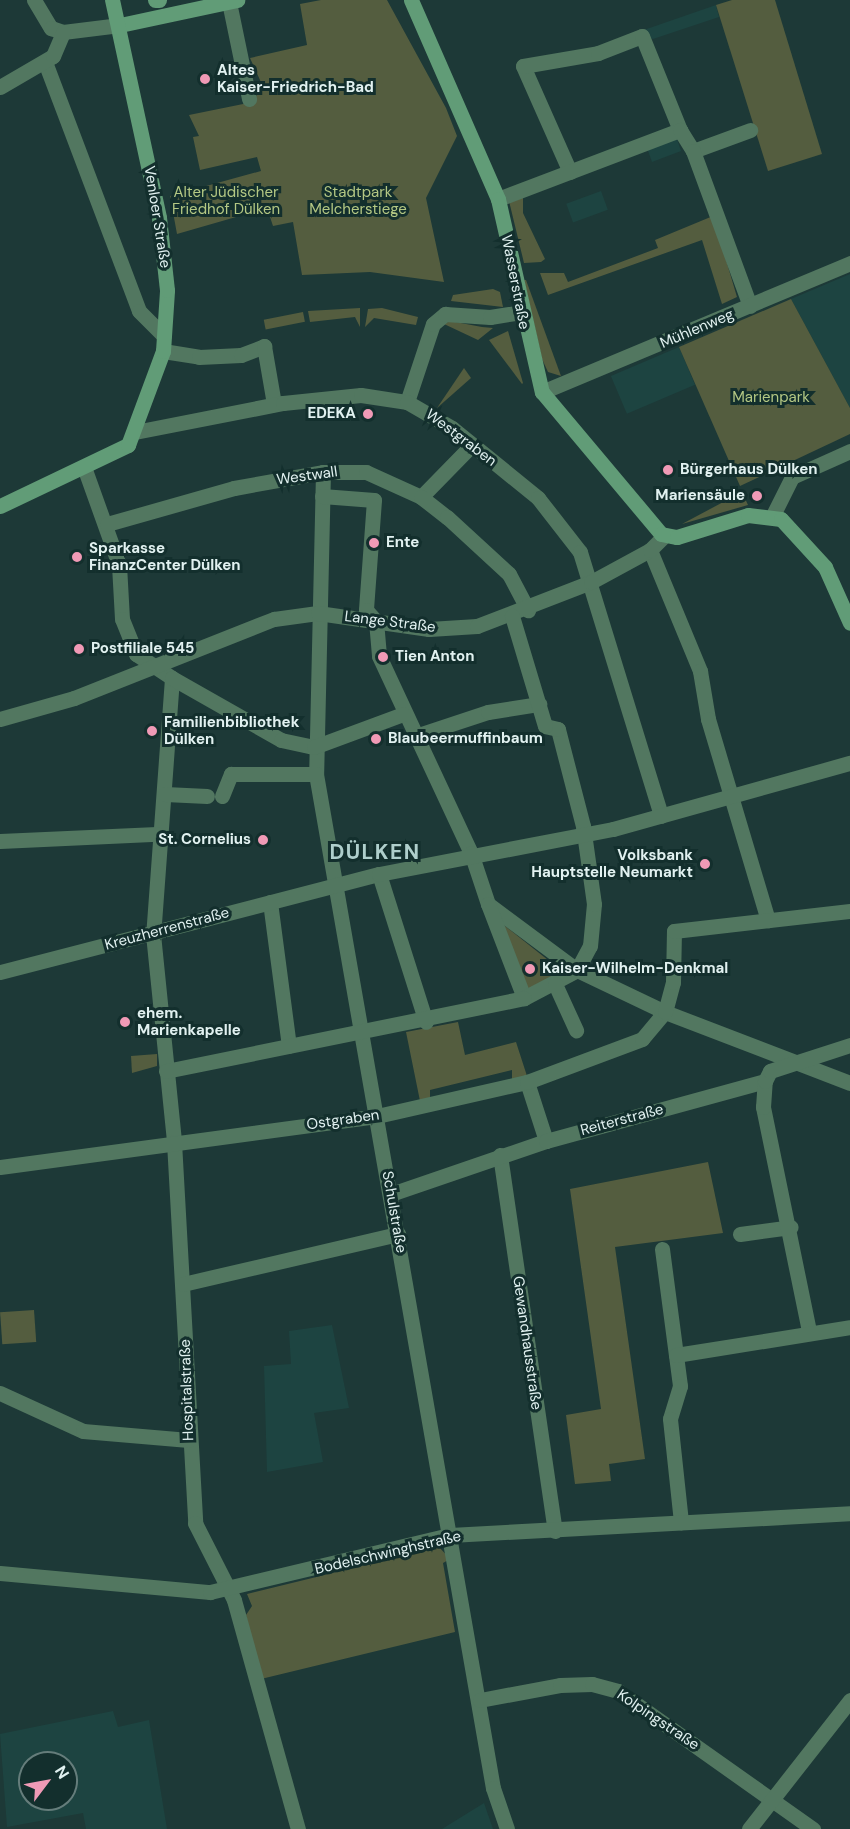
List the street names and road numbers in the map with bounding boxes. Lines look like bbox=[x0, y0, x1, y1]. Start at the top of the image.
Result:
street label: Venloer Straße bbox=[140, 165, 174, 269]
street label: Wasserstraße bbox=[497, 233, 533, 331]
street label: Mühlenweg bbox=[657, 305, 737, 353]
street label: Westgraben bbox=[422, 406, 500, 470]
street label: Westwall bbox=[275, 463, 339, 489]
street label: Lange Straße bbox=[343, 607, 437, 637]
street label: Kreuzherrenstraße bbox=[103, 904, 231, 954]
street label: Reiterstraße bbox=[578, 1100, 666, 1140]
street label: Ostgraben bbox=[305, 1106, 381, 1134]
street label: Schulstraße bbox=[378, 1170, 410, 1254]
street label: Gewandhausstraße bbox=[509, 1275, 545, 1411]
street label: Hospitalstraße bbox=[176, 1339, 198, 1441]
street label: Bodelschwinghstraße bbox=[313, 1527, 463, 1579]
street label: Kolpingstraße bbox=[613, 1686, 703, 1754]

